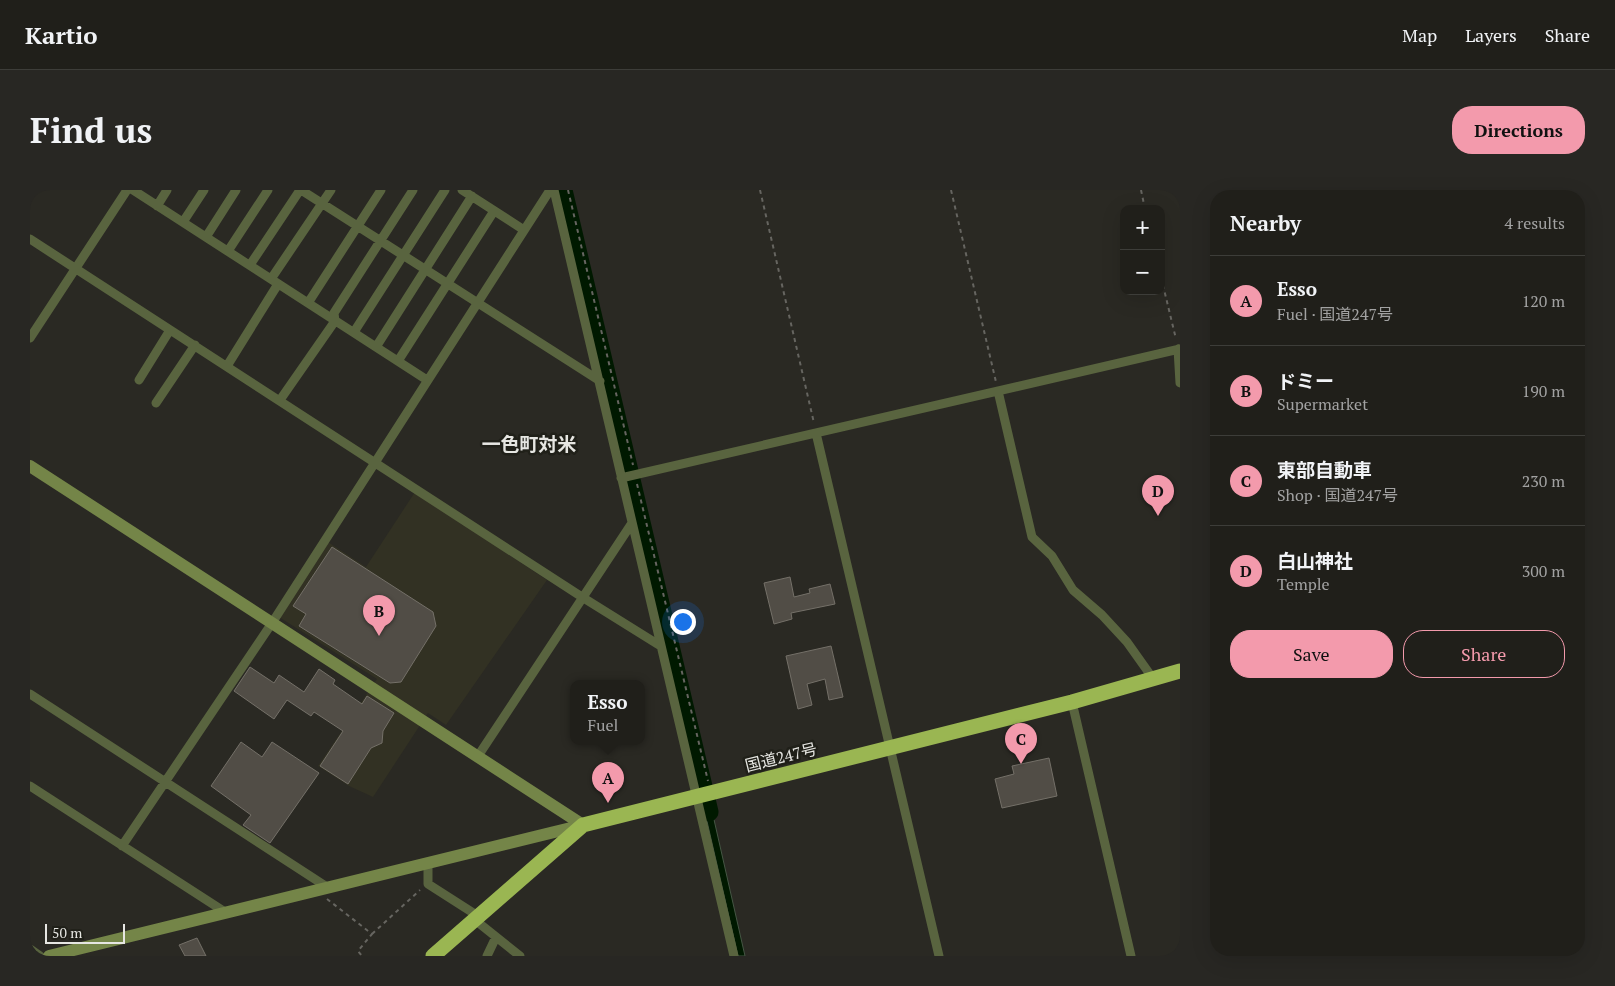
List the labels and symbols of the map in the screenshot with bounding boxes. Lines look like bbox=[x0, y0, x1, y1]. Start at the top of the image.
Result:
district label: 一色町対米 bbox=[481, 431, 577, 456]
pin: D bbox=[1142, 475, 1174, 516]
pin: B bbox=[363, 595, 395, 636]
your location bbox=[670, 609, 696, 635]
pin: C bbox=[1005, 723, 1037, 764]
street label: 国道247号 bbox=[743, 737, 819, 777]
pin: A bbox=[592, 762, 624, 803]
scale bar bbox=[45, 921, 125, 944]

